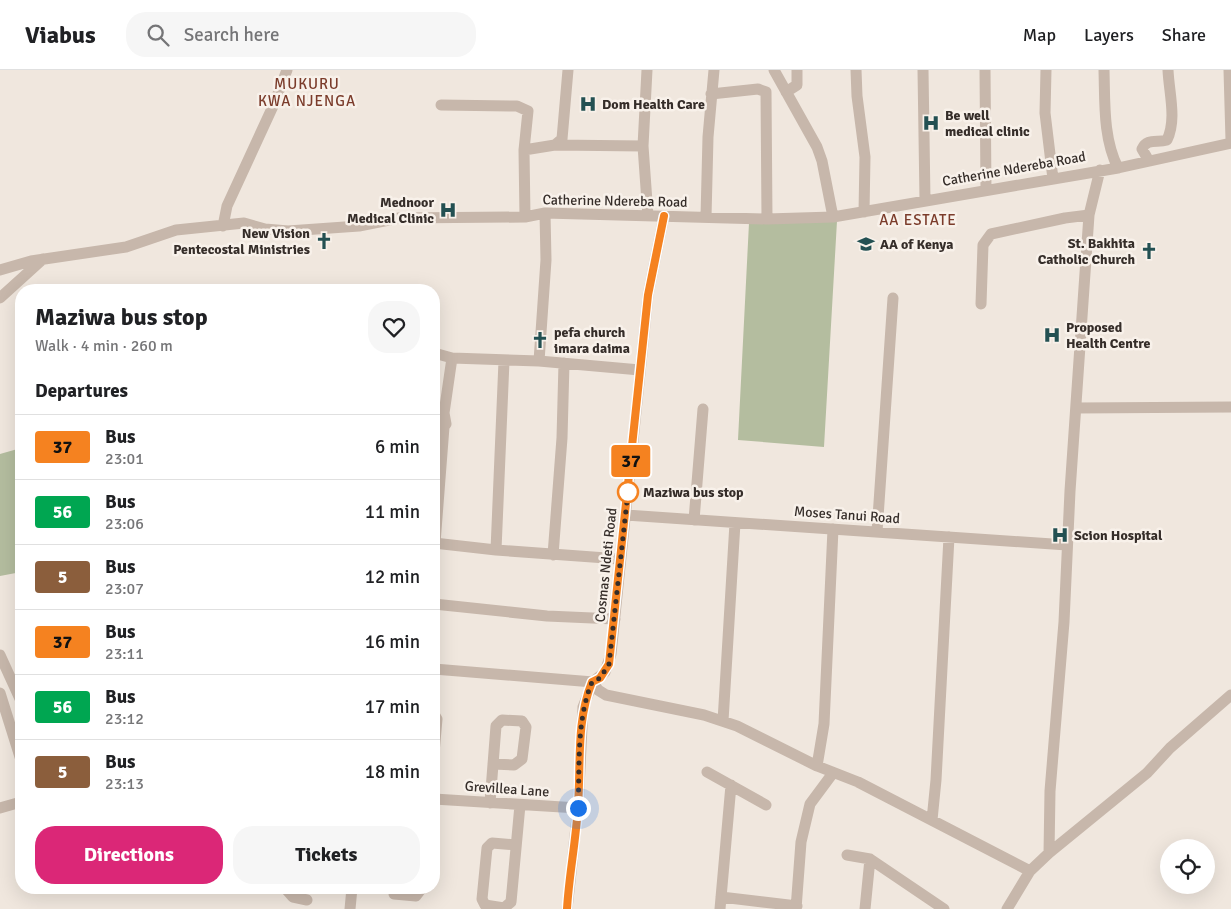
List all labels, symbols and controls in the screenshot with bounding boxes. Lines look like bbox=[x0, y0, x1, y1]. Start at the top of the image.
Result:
search box bbox=[126, 12, 476, 57]
text: Viabus bbox=[25, 20, 96, 50]
icon: search bbox=[144, 21, 172, 49]
text: Search here bbox=[184, 23, 279, 47]
text: Map bbox=[1023, 24, 1056, 46]
text: Layers bbox=[1084, 24, 1134, 46]
text: Share bbox=[1162, 24, 1206, 46]
district label: MUKURU KWA NJENGA bbox=[258, 75, 356, 110]
hospital icon: Dom Health Care bbox=[578, 94, 598, 114]
place label: Dom Health Care bbox=[602, 96, 705, 113]
place label: Be well medical clinic bbox=[945, 107, 1030, 140]
hospital icon: Be well medical clinic bbox=[921, 113, 941, 133]
street label: Catherine Ndereba Road bbox=[941, 148, 1087, 190]
street label: Catherine Ndereba Road bbox=[542, 191, 688, 211]
place label: Mednoor Medical Clinic bbox=[347, 194, 434, 227]
hospital icon: Mednoor Medical Clinic bbox=[438, 200, 458, 220]
district label: AA ESTATE bbox=[879, 211, 957, 229]
place label: New Vision Pentecostal Ministries bbox=[173, 225, 310, 258]
church icon: New Vision Pentecostal Ministries bbox=[314, 231, 334, 251]
school or university icon: AA of Kenya bbox=[856, 234, 876, 254]
place label: St. Bakhita Catholic Church bbox=[1038, 235, 1135, 268]
place label: AA of Kenya bbox=[880, 236, 953, 253]
church icon: St. Bakhita Catholic Church bbox=[1139, 241, 1159, 261]
button: heart bbox=[368, 301, 420, 353]
text: Maziwa bus stop bbox=[35, 302, 208, 332]
place label: Proposed Health Centre bbox=[1066, 319, 1151, 352]
place label: pefa church imara daima bbox=[554, 324, 630, 357]
hospital icon: Proposed Health Centre bbox=[1042, 325, 1062, 345]
church icon: pefa church imara daima bbox=[530, 330, 550, 350]
text: Walk · 4 min · 260 m bbox=[35, 336, 173, 356]
text: Departures bbox=[35, 379, 128, 403]
text: Bus bbox=[105, 425, 136, 449]
text: 6 min bbox=[375, 435, 420, 459]
text: 37 bbox=[53, 436, 72, 458]
line badge: 37 bbox=[608, 445, 654, 477]
text: 23:01 bbox=[105, 449, 144, 469]
text: 37 bbox=[621, 450, 641, 472]
marker: Maziwa bus stop bbox=[617, 481, 639, 503]
place label: Maziwa bus stop bbox=[643, 484, 744, 501]
text: Bus bbox=[105, 490, 136, 514]
text: 11 min bbox=[365, 500, 420, 524]
text: 56 bbox=[53, 501, 72, 523]
street label: Moses Tanui Road bbox=[794, 503, 900, 527]
street label: Cosmas Ndeti Road bbox=[592, 507, 620, 623]
text: 23:06 bbox=[105, 514, 144, 534]
hospital icon: Scion Hospital bbox=[1050, 525, 1070, 545]
place label: Scion Hospital bbox=[1074, 527, 1163, 544]
text: Bus bbox=[105, 555, 136, 579]
text: 12 min bbox=[365, 565, 420, 589]
text: 5 bbox=[58, 566, 67, 588]
text: 23:07 bbox=[105, 579, 144, 599]
text: Bus bbox=[105, 620, 136, 644]
text: 16 min bbox=[365, 630, 420, 654]
text: 37 bbox=[53, 631, 72, 653]
text: 23:11 bbox=[105, 644, 144, 664]
text: Bus bbox=[105, 685, 136, 709]
text: 17 min bbox=[365, 695, 420, 719]
text: 56 bbox=[53, 696, 72, 718]
text: 23:12 bbox=[105, 709, 144, 729]
text: Bus bbox=[105, 750, 136, 774]
text: 18 min bbox=[365, 760, 420, 784]
text: 5 bbox=[58, 761, 67, 783]
text: 23:13 bbox=[105, 774, 144, 794]
street label: Grevillea Lane bbox=[464, 778, 550, 800]
your location bbox=[566, 796, 591, 821]
button: Directions bbox=[35, 826, 223, 884]
button: Tickets bbox=[233, 826, 420, 884]
map controls bbox=[1160, 839, 1215, 894]
button: locate bbox=[1160, 839, 1215, 894]

